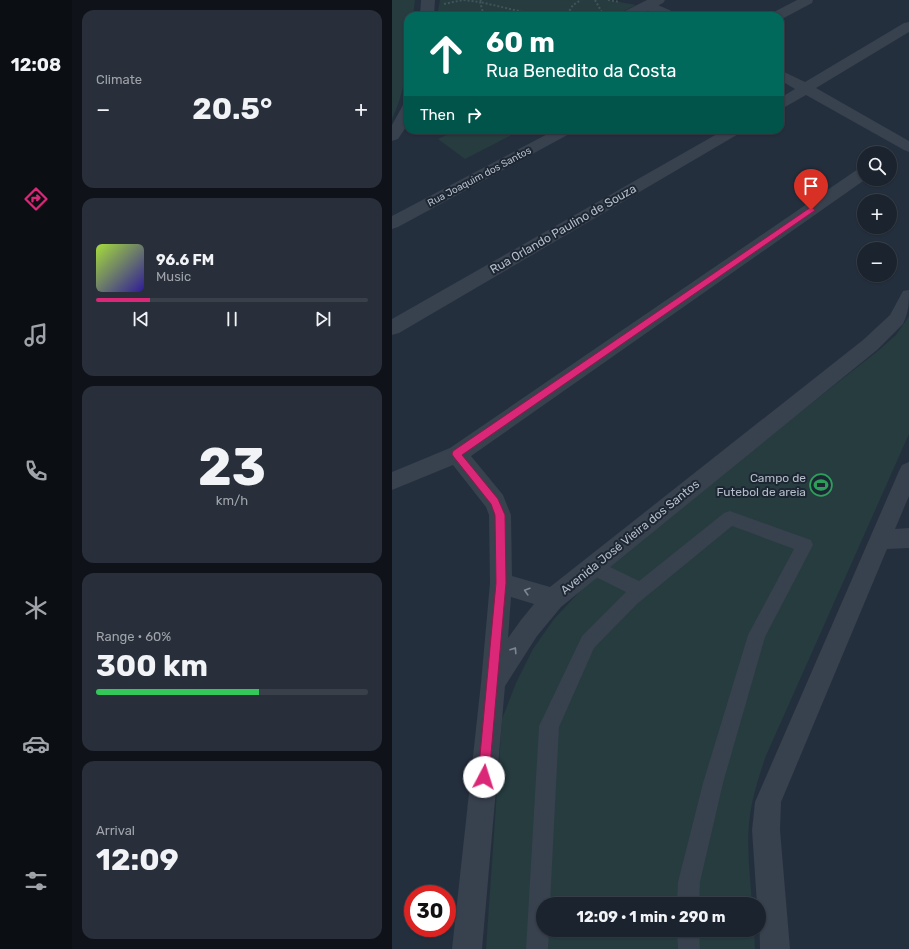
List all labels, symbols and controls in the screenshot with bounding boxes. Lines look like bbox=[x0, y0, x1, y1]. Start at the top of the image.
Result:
text: 60 m bbox=[486, 26, 555, 59]
icon: ahead bbox=[420, 28, 472, 80]
text: 12:08 bbox=[11, 54, 61, 76]
text: Rua Benedito da Costa bbox=[486, 60, 676, 82]
text: Climate bbox=[96, 72, 142, 87]
text: 20.5° bbox=[192, 91, 272, 127]
text: − bbox=[96, 96, 110, 123]
text: + bbox=[354, 96, 368, 123]
icon: right bbox=[463, 104, 485, 126]
text: Then bbox=[420, 106, 455, 124]
street label: Rua Joaquim dos Santos bbox=[426, 144, 533, 209]
map controls bbox=[857, 146, 897, 282]
button: search bbox=[857, 146, 897, 186]
pin bbox=[794, 169, 828, 210]
icon: arrive bbox=[800, 175, 822, 197]
street label: Rua Orlando Paulino de Souza bbox=[487, 181, 639, 277]
icon: directions bbox=[22, 185, 50, 213]
button: + bbox=[857, 194, 897, 234]
button: − bbox=[857, 242, 897, 282]
text: 96.6 FM bbox=[156, 251, 214, 269]
text: Music bbox=[156, 269, 191, 284]
icon: previous bbox=[130, 308, 152, 330]
icon: pause bbox=[221, 308, 243, 330]
icon: next bbox=[312, 308, 334, 330]
icon: music bbox=[22, 321, 50, 349]
text: 23 bbox=[198, 436, 266, 498]
icon: phone bbox=[22, 457, 50, 485]
place label: Campo de Futebol de areia bbox=[716, 471, 806, 499]
sports icon: Campo de Futebol de areia bbox=[808, 472, 834, 498]
street label: Avenida José Vieira dos Santos bbox=[558, 477, 702, 597]
text: km/h bbox=[216, 493, 248, 508]
one-way arrow bbox=[524, 587, 531, 596]
icon: climate bbox=[22, 594, 50, 622]
text: Range · 60% bbox=[96, 629, 171, 644]
one-way arrow bbox=[509, 647, 517, 654]
text: 300 km bbox=[96, 648, 208, 684]
icon: car bbox=[22, 730, 50, 758]
position arrow bbox=[463, 756, 505, 798]
text: Arrival bbox=[96, 823, 135, 838]
text: 12:09 bbox=[96, 842, 179, 878]
icon: filters bbox=[22, 867, 50, 895]
speed limit sign: 30 bbox=[404, 885, 456, 937]
text: 12:09 · 1 min · 290 m bbox=[577, 908, 725, 926]

